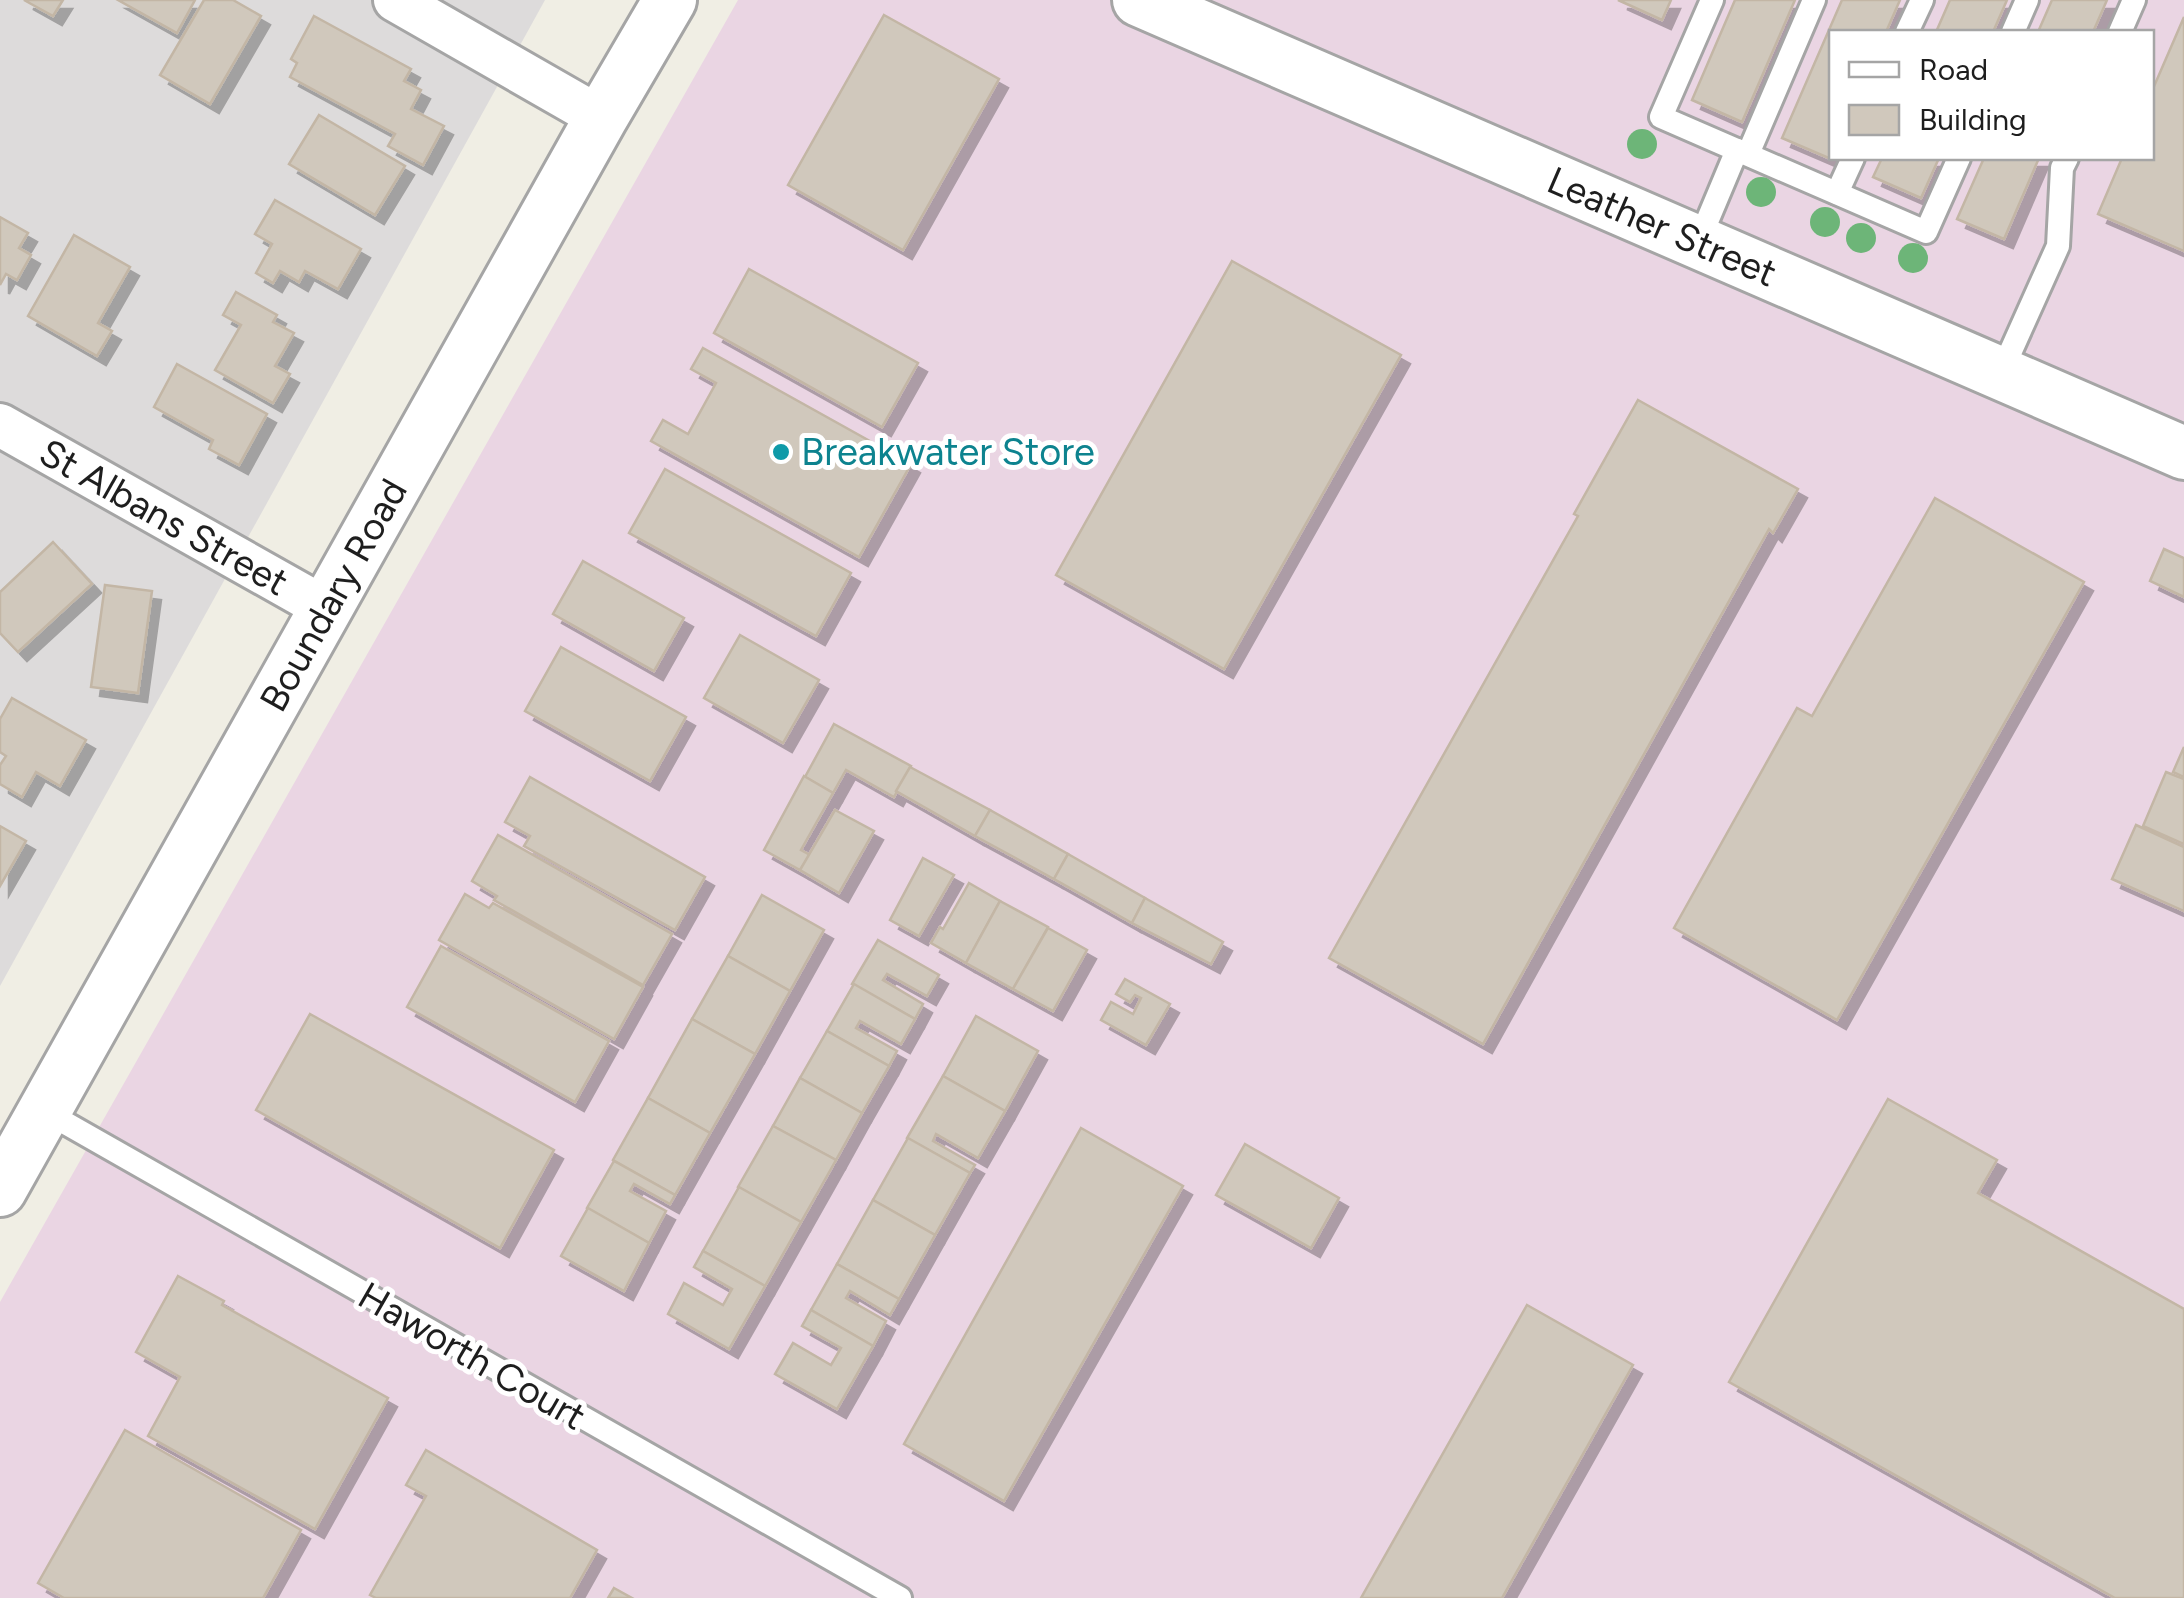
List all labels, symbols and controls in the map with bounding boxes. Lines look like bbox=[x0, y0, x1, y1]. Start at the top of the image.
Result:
legend bbox=[1829, 30, 2154, 160]
text: Road bbox=[1919, 51, 1988, 88]
text: Building bbox=[1919, 101, 2027, 138]
street label: Leather Street bbox=[1540, 157, 1783, 297]
street label: St Albans Street bbox=[32, 429, 296, 605]
place label: Breakwater Store bbox=[801, 429, 1095, 475]
marker: Breakwater Store bbox=[770, 441, 792, 463]
street label: Boundary Road bbox=[250, 471, 417, 719]
street label: Haworth Court bbox=[350, 1272, 594, 1440]

